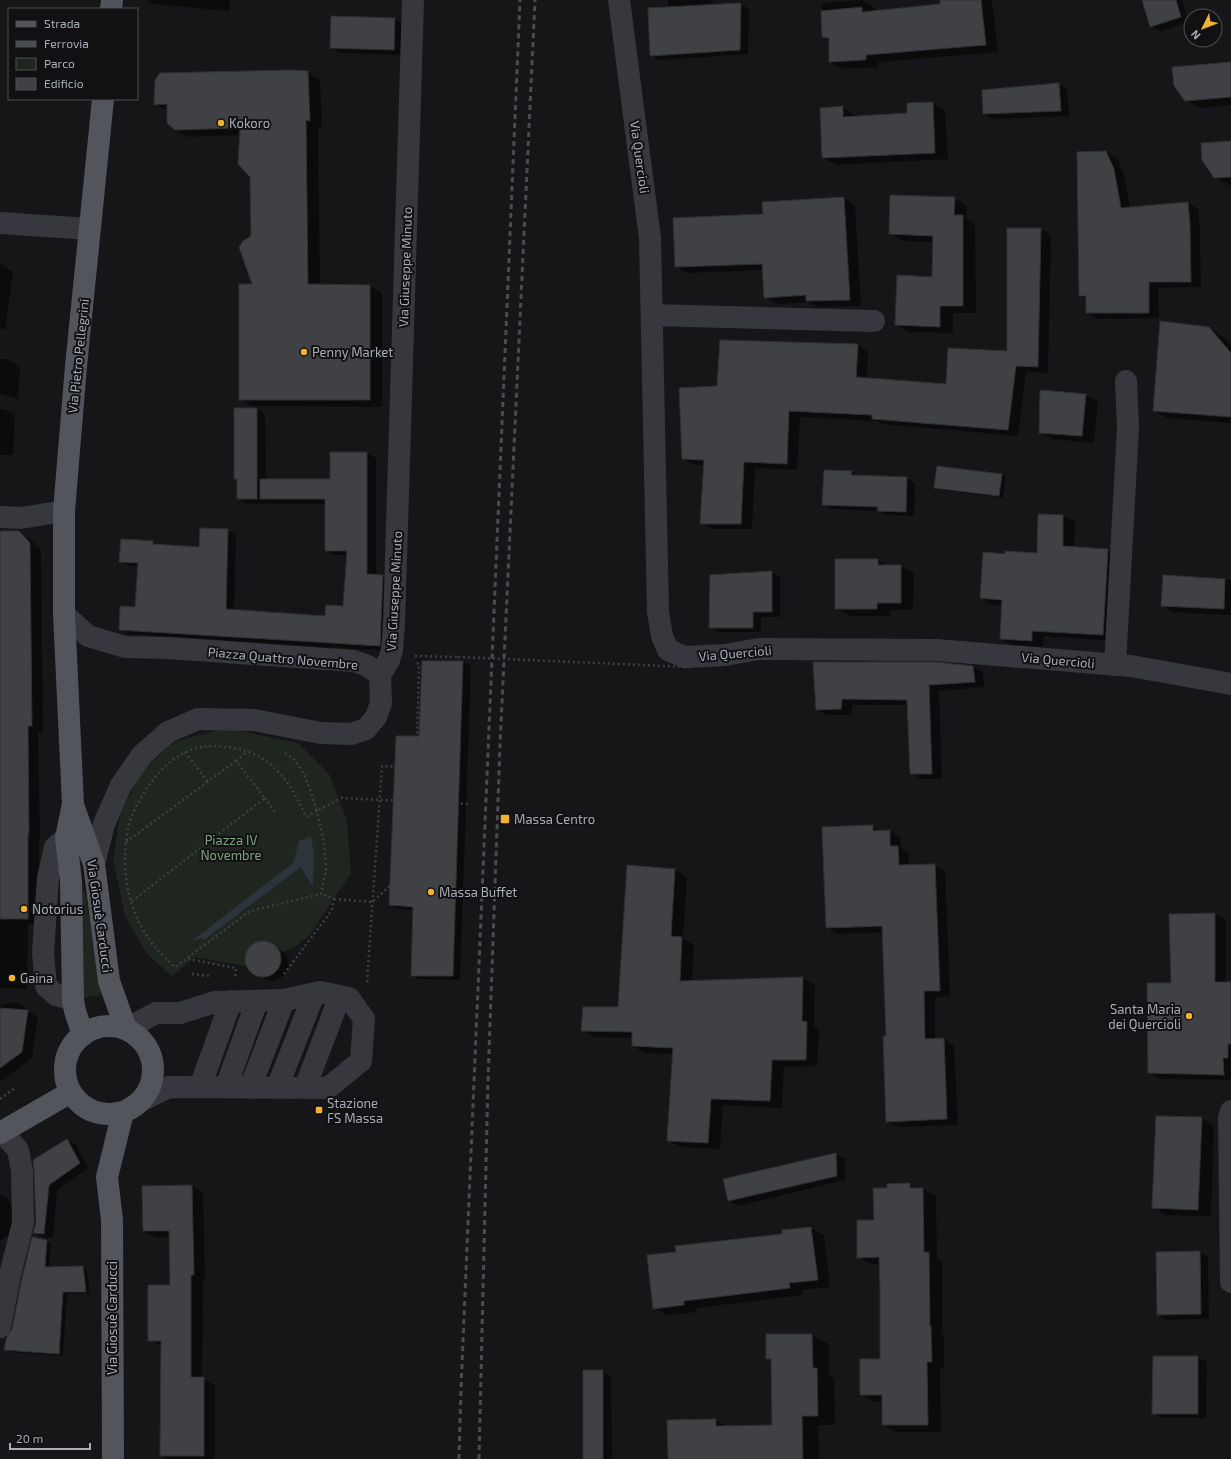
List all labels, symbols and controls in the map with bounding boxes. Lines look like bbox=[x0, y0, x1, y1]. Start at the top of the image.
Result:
legend bbox=[8, 8, 138, 100]
north arrow bbox=[1183, 8, 1223, 48]
text: Strada bbox=[44, 16, 80, 30]
text: N bbox=[1188, 28, 1203, 43]
text: Ferrovia bbox=[44, 36, 89, 50]
text: Parco bbox=[44, 56, 75, 70]
text: Edificio bbox=[44, 76, 84, 90]
place label: Kokoro bbox=[229, 115, 270, 131]
marker: Kokoro bbox=[216, 118, 226, 128]
street label: Via Quercioli bbox=[627, 120, 653, 194]
street label: Via Giuseppe Minuto bbox=[395, 207, 415, 327]
street label: Via Pietro Pellegrini bbox=[64, 298, 92, 414]
place label: Penny Market bbox=[312, 344, 393, 360]
marker: Penny Market bbox=[299, 347, 309, 357]
street label: Via Giuseppe Minuto bbox=[383, 530, 405, 652]
street label: Via Quercioli bbox=[698, 642, 772, 664]
street label: Piazza Quattro Novembre bbox=[207, 643, 359, 673]
street label: Via Quercioli bbox=[1021, 649, 1095, 671]
place label: Massa Centro bbox=[514, 811, 595, 827]
marker: Massa Centro bbox=[499, 813, 511, 825]
park label: Piazza IV Novembre bbox=[200, 832, 262, 863]
street label: Via Giosuè Carducci bbox=[84, 858, 116, 974]
place label: Massa Buffet bbox=[439, 884, 517, 900]
marker: Massa Buffet bbox=[426, 887, 436, 897]
place label: Notorius bbox=[32, 901, 83, 917]
marker: Notorius bbox=[19, 904, 29, 914]
place label: Gaina bbox=[20, 970, 53, 986]
marker: Gaina bbox=[7, 973, 17, 983]
place label: Santa Maria dei Quercioli bbox=[1108, 1001, 1181, 1032]
marker: Santa Maria dei Quercioli bbox=[1184, 1011, 1194, 1021]
place label: Stazione FS Massa bbox=[327, 1095, 383, 1126]
marker: Stazione FS Massa bbox=[314, 1105, 324, 1115]
street label: Via Giosuè Carducci bbox=[104, 1261, 120, 1375]
scale bar bbox=[10, 1425, 90, 1451]
text: 20 m bbox=[16, 1431, 43, 1445]

